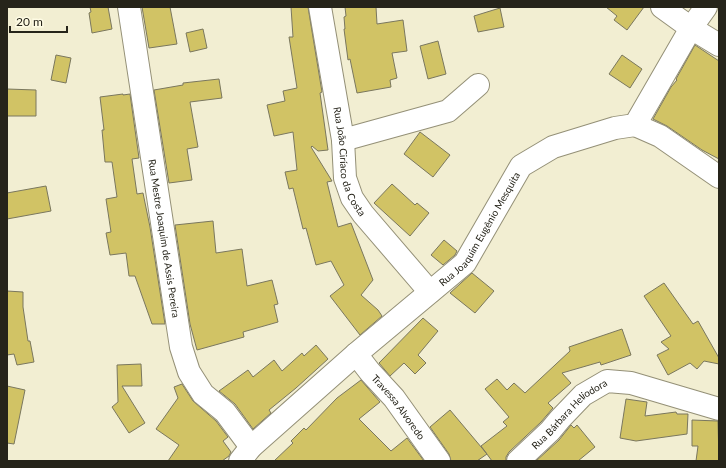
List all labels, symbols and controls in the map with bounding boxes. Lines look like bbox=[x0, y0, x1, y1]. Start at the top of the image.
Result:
scale bar bbox=[10, 8, 67, 34]
text: 20 m bbox=[16, 14, 43, 29]
street label: Rua João Ciríaco da Costa bbox=[331, 106, 369, 218]
street label: Rua Mestre Joaquim de Assis Pereira bbox=[146, 158, 182, 318]
street label: Rua Joaquim Eugênio Mesquita bbox=[436, 170, 522, 288]
street label: Travessa Alvoredo bbox=[369, 372, 428, 442]
street label: Rua Bárbara Heliodora bbox=[529, 376, 609, 451]

